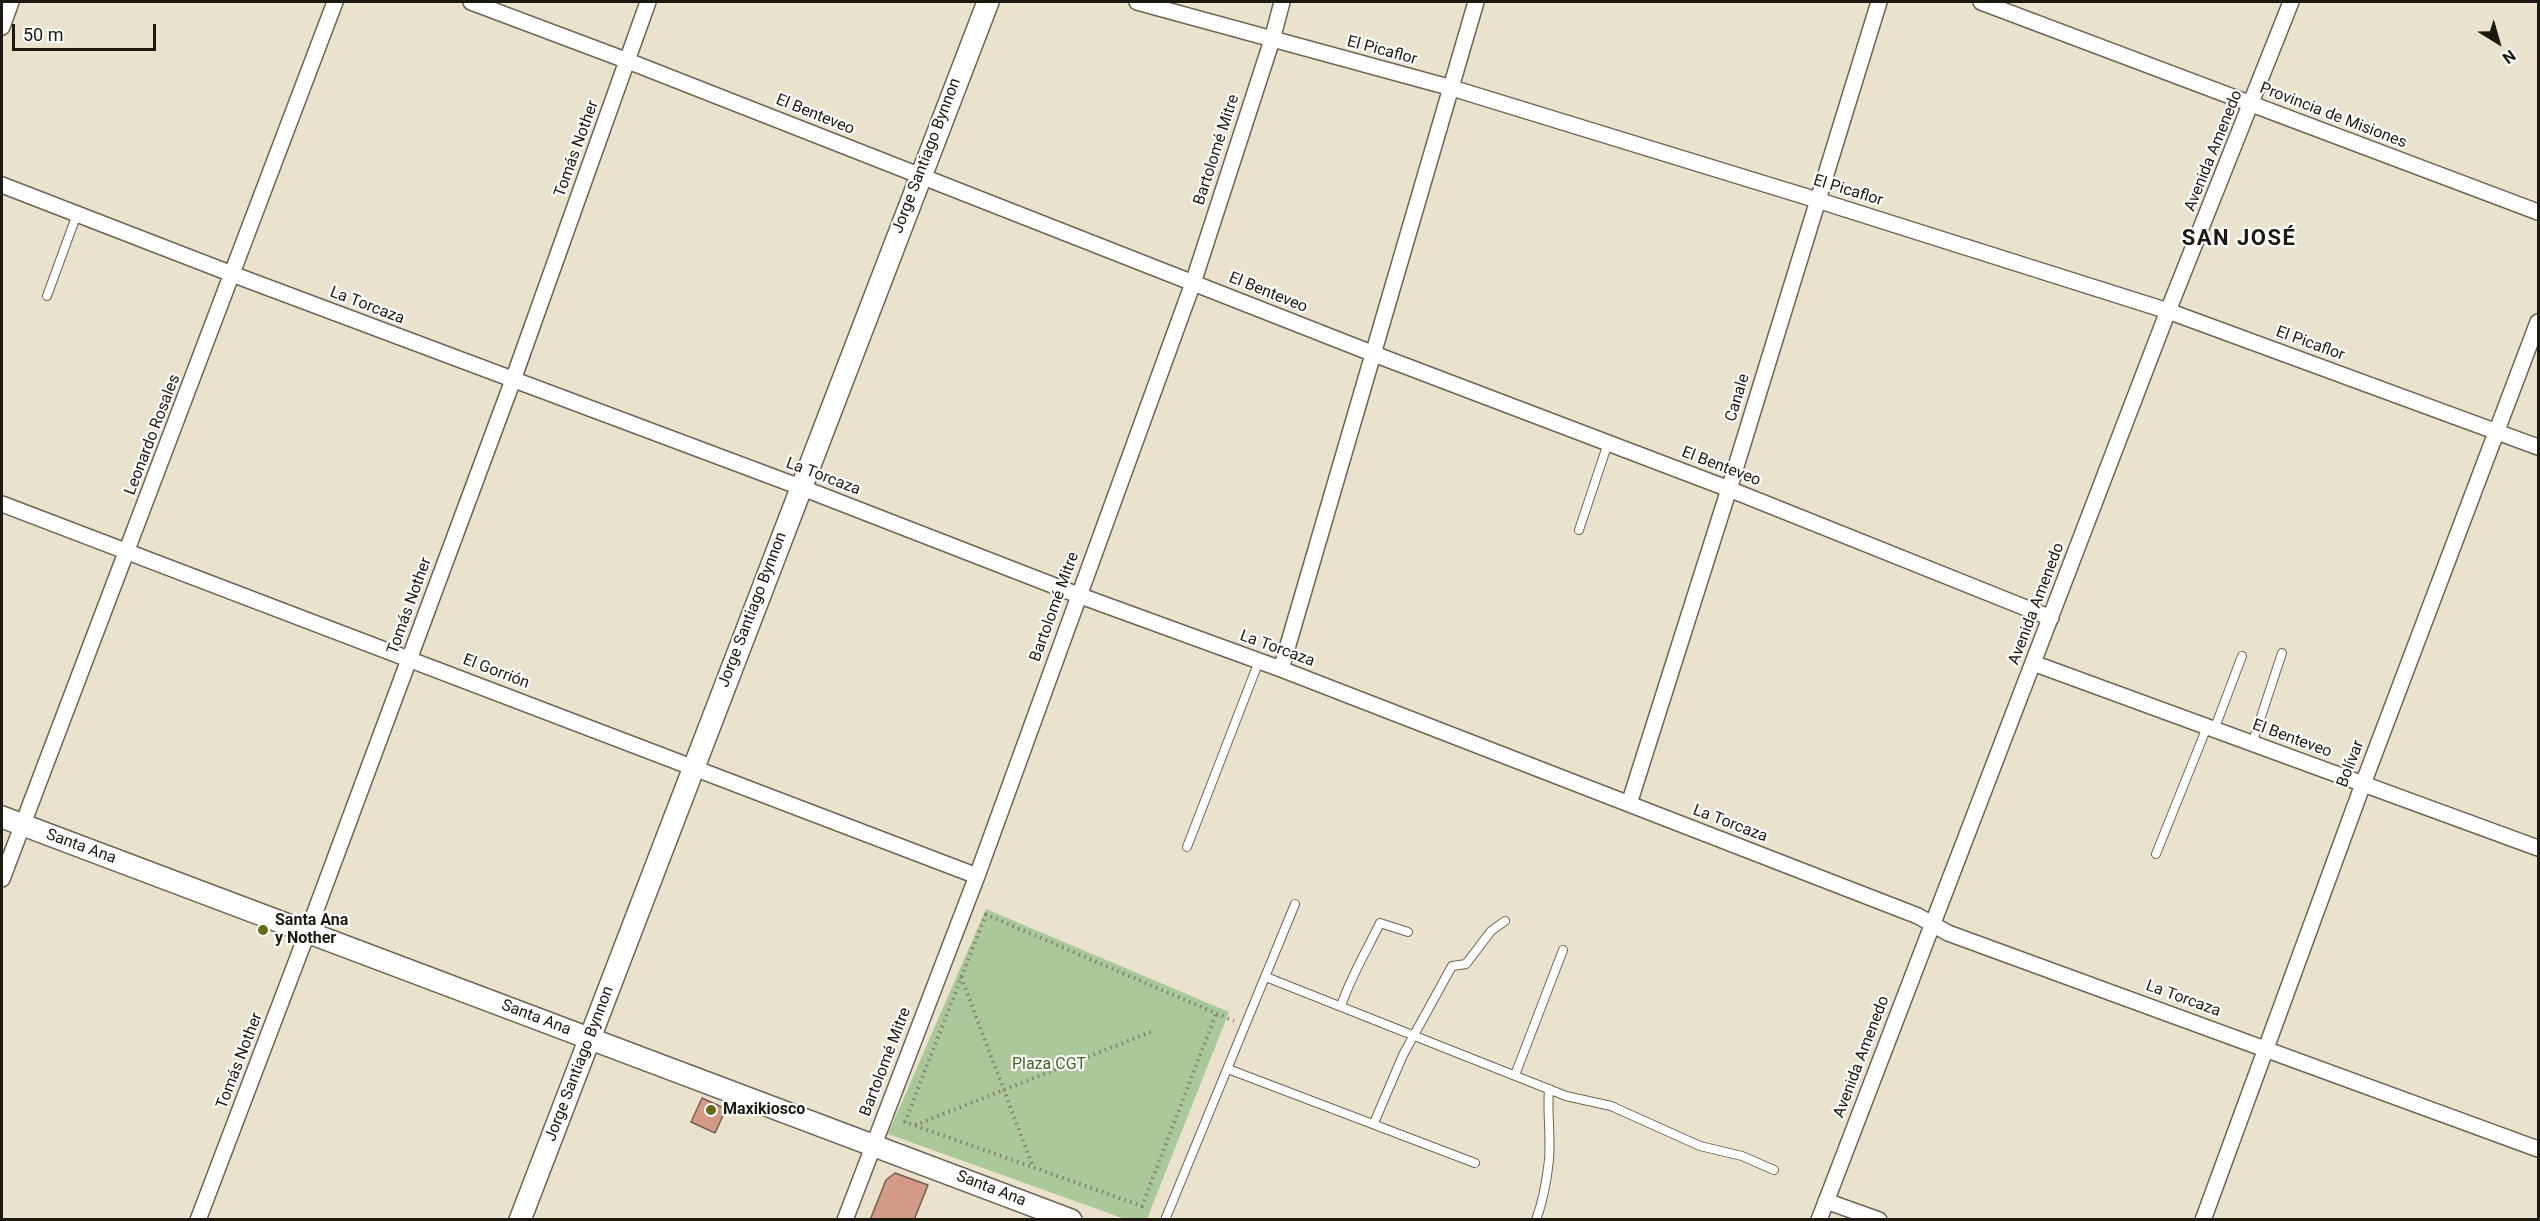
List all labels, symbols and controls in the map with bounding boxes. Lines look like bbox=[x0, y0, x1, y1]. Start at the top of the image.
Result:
scale bar bbox=[15, 12, 159, 50]
north arrow bbox=[2468, 12, 2528, 72]
text: 50 m bbox=[23, 24, 63, 45]
street label: El Picaflor bbox=[1345, 32, 1419, 70]
text: N bbox=[2499, 46, 2519, 68]
street label: Jorge Santiago Bynnon bbox=[889, 76, 965, 236]
street label: Provincia de Misiones bbox=[2257, 79, 2409, 153]
street label: Avenida Amenedo bbox=[2181, 88, 2247, 214]
street label: El Benteveo bbox=[773, 91, 857, 139]
street label: Bartolomé Mitre bbox=[1190, 92, 1244, 208]
street label: Tomás Nother bbox=[551, 98, 603, 200]
street label: El Picaflor bbox=[1811, 171, 1885, 211]
district label: SAN JOSÉ bbox=[2182, 226, 2296, 252]
street label: El Benteveo bbox=[1226, 269, 1310, 317]
street label: La Torcaza bbox=[327, 283, 407, 329]
street label: El Picaflor bbox=[2273, 323, 2347, 365]
street label: Leonardo Rosales bbox=[121, 372, 185, 498]
street label: Canale bbox=[1722, 372, 1754, 424]
street label: El Benteveo bbox=[1679, 443, 1763, 491]
street label: La Torcaza bbox=[783, 454, 863, 500]
street label: Jorge Santiago Bynnon bbox=[715, 530, 791, 690]
street label: Avenida Amenedo bbox=[2005, 540, 2069, 668]
street label: Bartolomé Mitre bbox=[1026, 550, 1084, 664]
street label: Tomás Nother bbox=[384, 555, 436, 657]
street label: La Torcaza bbox=[1237, 627, 1317, 671]
street label: El Gorrión bbox=[460, 651, 532, 693]
street label: El Benteveo bbox=[2250, 716, 2334, 762]
street label: Bolívar bbox=[2333, 738, 2369, 790]
street label: La Torcaza bbox=[1690, 801, 1770, 847]
street label: Santa Ana bbox=[43, 826, 119, 868]
place label: Santa Ana y Nother bbox=[275, 911, 348, 949]
marker: Santa Ana y Nother bbox=[256, 923, 270, 937]
street label: La Torcaza bbox=[2143, 977, 2223, 1021]
street label: Jorge Santiago Bynnon bbox=[542, 984, 618, 1144]
street label: Avenida Amenedo bbox=[1830, 993, 1894, 1121]
street label: Santa Ana bbox=[499, 996, 573, 1040]
street label: Bartolomé Mitre bbox=[856, 1005, 916, 1119]
street label: Tomás Nother bbox=[213, 1010, 267, 1112]
park label: Plaza CGT bbox=[1012, 1055, 1086, 1075]
place label: Maxikiosco bbox=[723, 1100, 805, 1120]
marker: Maxikiosco bbox=[704, 1103, 718, 1117]
street label: Santa Ana bbox=[954, 1167, 1028, 1211]

